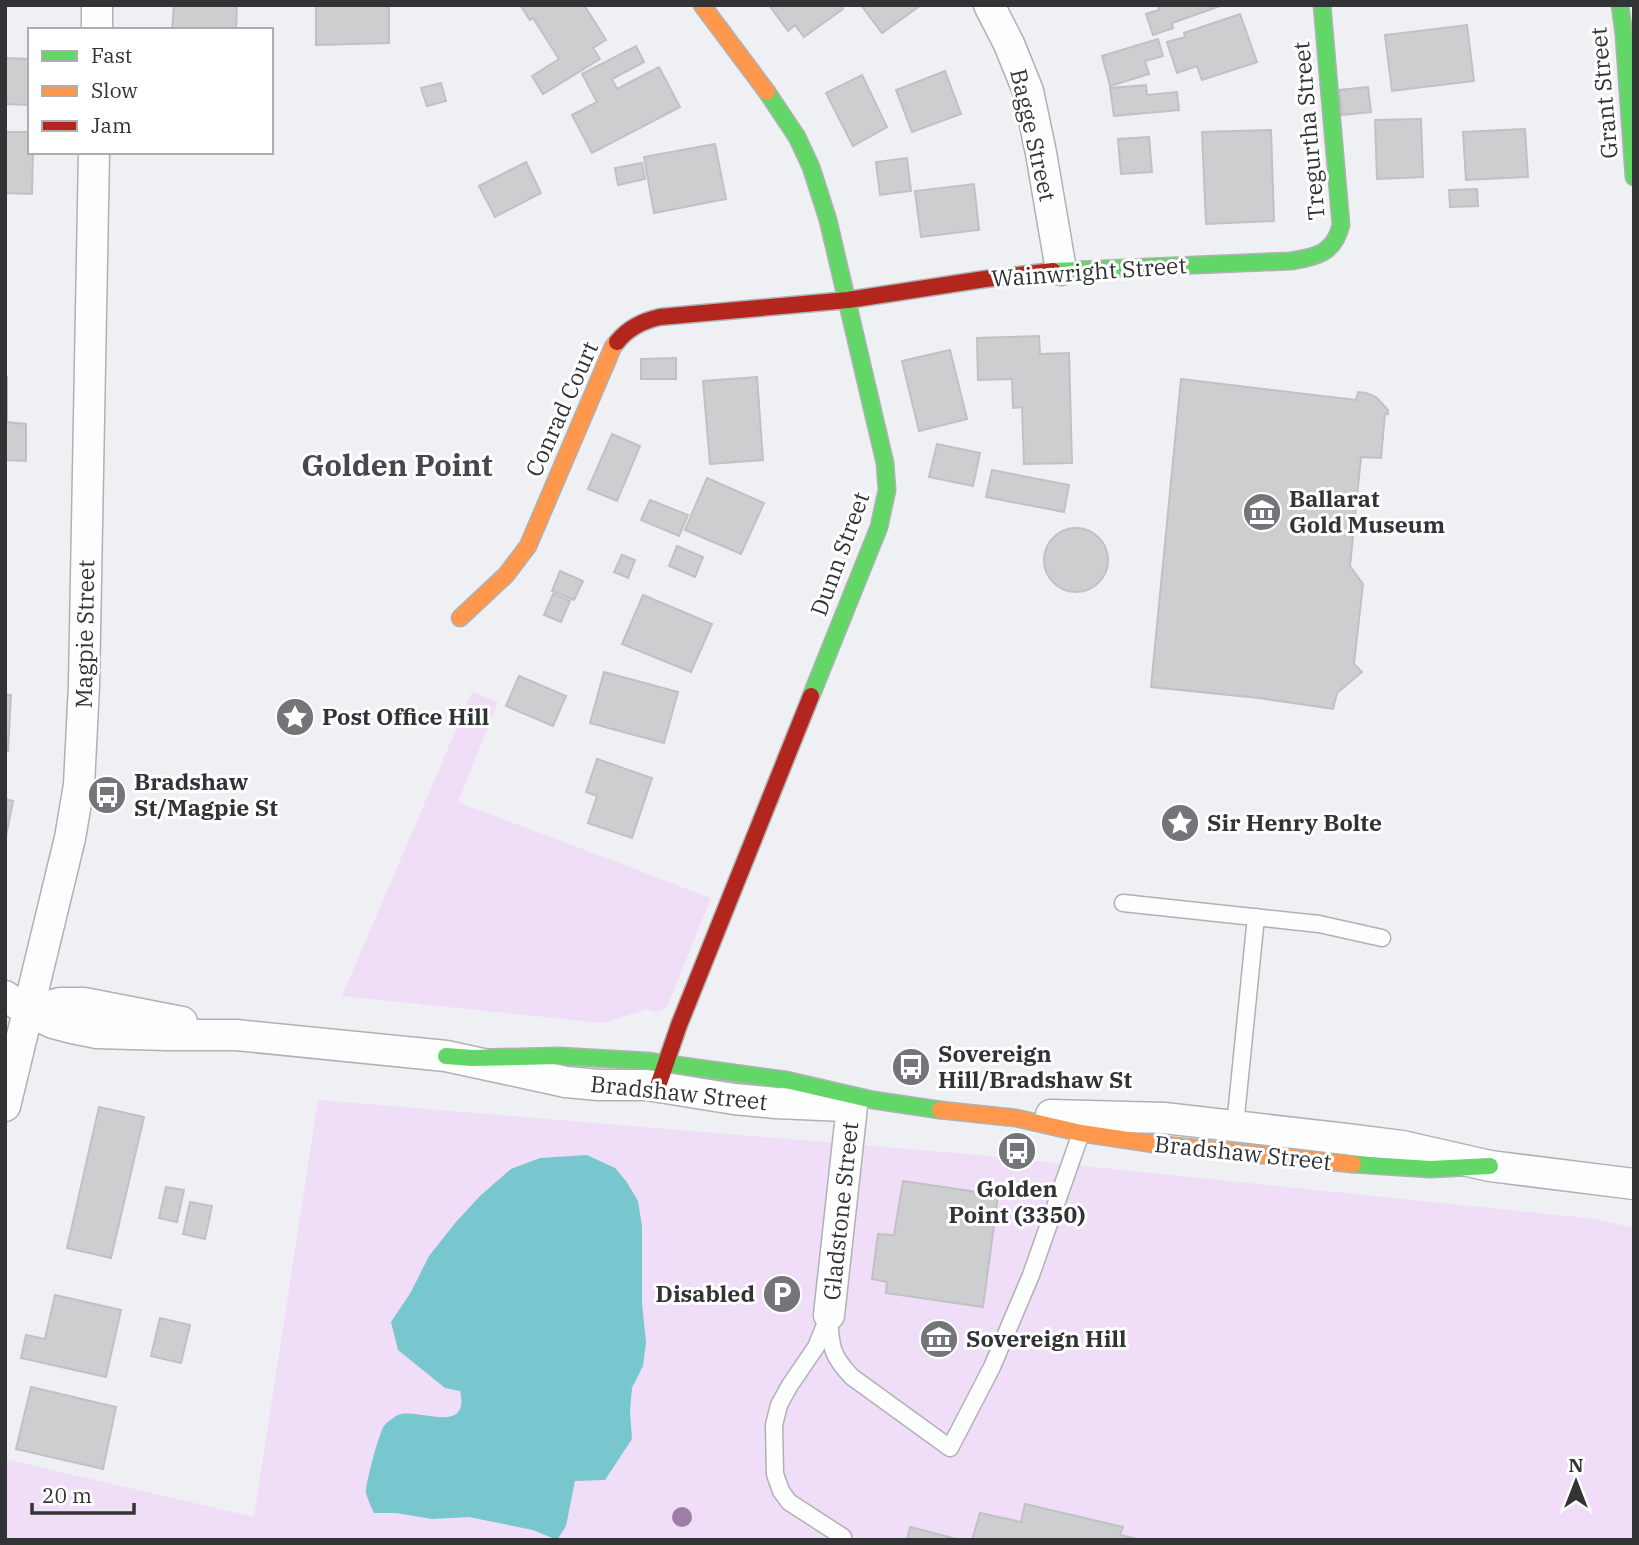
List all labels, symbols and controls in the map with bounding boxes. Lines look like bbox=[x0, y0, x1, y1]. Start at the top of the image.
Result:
street label: Grant Street bbox=[1582, 26, 1624, 160]
legend bbox=[28, 28, 273, 154]
street label: Tregurtha Street bbox=[1285, 40, 1331, 222]
text: Fast bbox=[91, 41, 132, 69]
street label: Bagge Street bbox=[1004, 66, 1064, 204]
text: Slow bbox=[91, 76, 138, 104]
text: Jam bbox=[91, 111, 132, 139]
street label: Wainwright Street bbox=[990, 249, 1187, 293]
street label: Conrad Court bbox=[518, 336, 604, 481]
district label: Golden Point bbox=[301, 445, 493, 484]
place label: Ballarat Gold Museum bbox=[1289, 483, 1445, 539]
street label: Dunn Street bbox=[803, 488, 875, 620]
museum icon: Ballarat Gold Museum bbox=[1241, 491, 1283, 533]
street label: Magpie Street bbox=[68, 559, 100, 709]
place icon: Post Office Hill bbox=[274, 696, 316, 738]
place label: Post Office Hill bbox=[322, 701, 489, 731]
place label: Bradshaw St/Magpie St bbox=[134, 766, 278, 822]
bus stop icon: Bradshaw St/Magpie St bbox=[86, 774, 128, 816]
place icon: Sir Henry Bolte bbox=[1159, 802, 1201, 844]
place label: Sir Henry Bolte bbox=[1207, 807, 1382, 837]
place label: Sovereign Hill/Bradshaw St bbox=[938, 1038, 1133, 1094]
bus stop icon: Sovereign Hill/Bradshaw St bbox=[890, 1046, 932, 1088]
street label: Bradshaw Street bbox=[589, 1068, 769, 1116]
street label: Gladstone Street bbox=[816, 1120, 864, 1302]
street label: Bradshaw Street bbox=[1153, 1128, 1333, 1176]
bus stop icon: Golden Point (3350) bbox=[996, 1130, 1038, 1172]
place label: Golden Point (3350) bbox=[949, 1173, 1085, 1229]
parking icon: Disabled bbox=[761, 1273, 803, 1315]
place label: Disabled bbox=[656, 1278, 755, 1308]
museum icon: Sovereign Hill bbox=[918, 1318, 960, 1360]
place label: Sovereign Hill bbox=[966, 1323, 1127, 1353]
north arrow bbox=[1541, 1447, 1611, 1517]
text: N bbox=[1568, 1453, 1584, 1477]
scale bar bbox=[32, 1472, 133, 1516]
text: 20 m bbox=[42, 1481, 92, 1509]

